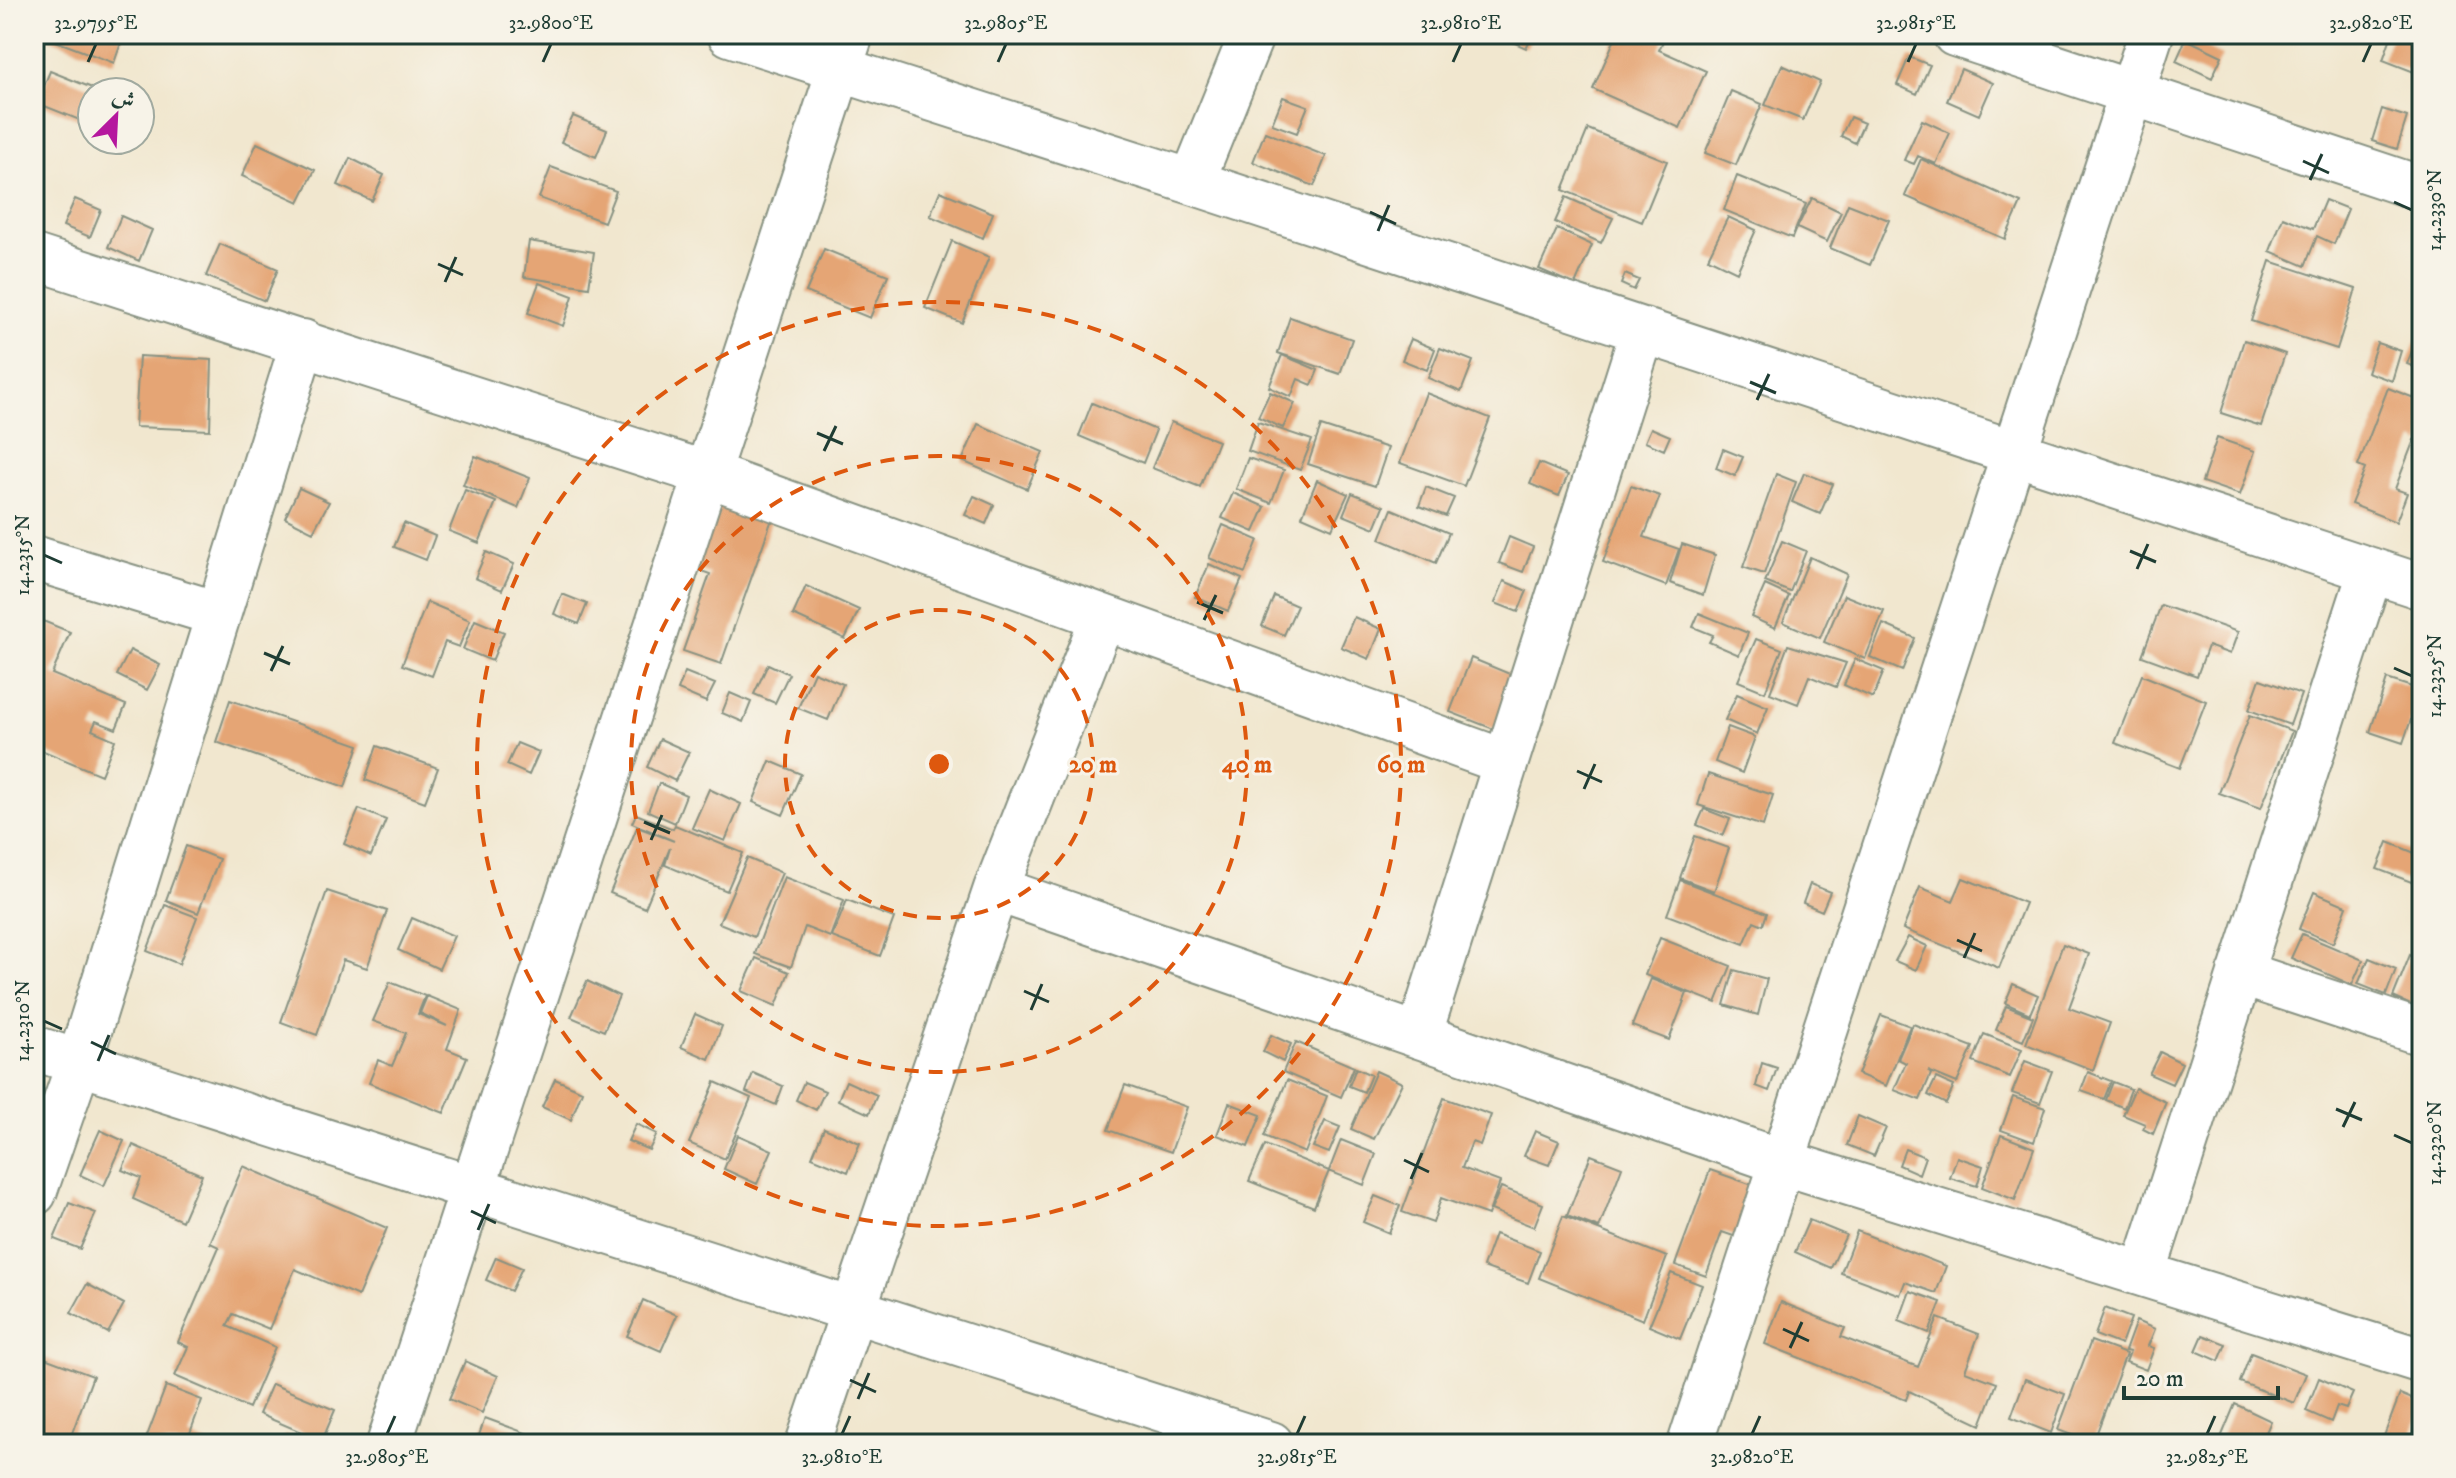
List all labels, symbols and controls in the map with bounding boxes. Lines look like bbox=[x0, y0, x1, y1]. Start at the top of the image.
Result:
text: 32.9795°E bbox=[54, 11, 138, 36]
text: 32.9800°E bbox=[509, 11, 593, 36]
text: 32.9805°E bbox=[964, 11, 1048, 36]
text: 32.9810°E bbox=[1421, 11, 1501, 36]
text: 32.9815°E bbox=[1876, 11, 1956, 36]
text: 32.9820°E bbox=[2329, 11, 2413, 36]
north arrow bbox=[76, 76, 156, 156]
text: ش bbox=[108, 82, 139, 116]
text: 14.2330°N bbox=[2423, 169, 2448, 251]
text: 14.2315°N bbox=[11, 514, 36, 596]
text: 14.2325°N bbox=[2423, 634, 2448, 718]
centre of rings bbox=[925, 750, 953, 778]
text: 20 m bbox=[1069, 750, 1117, 780]
text: 40 m bbox=[1222, 750, 1272, 780]
text: 60 m bbox=[1377, 750, 1425, 780]
text: 14.2310°N bbox=[11, 980, 36, 1062]
text: 14.2320°N bbox=[2423, 1101, 2448, 1185]
scale bar bbox=[2124, 1350, 2278, 1400]
text: 20 m bbox=[2136, 1364, 2184, 1394]
text: 32.9805°E bbox=[345, 1445, 429, 1470]
text: 32.9810°E bbox=[802, 1445, 882, 1470]
text: 32.9815°E bbox=[1257, 1445, 1337, 1470]
text: 32.9820°E bbox=[1710, 1445, 1794, 1470]
text: 32.9825°E bbox=[2166, 1445, 2248, 1470]

